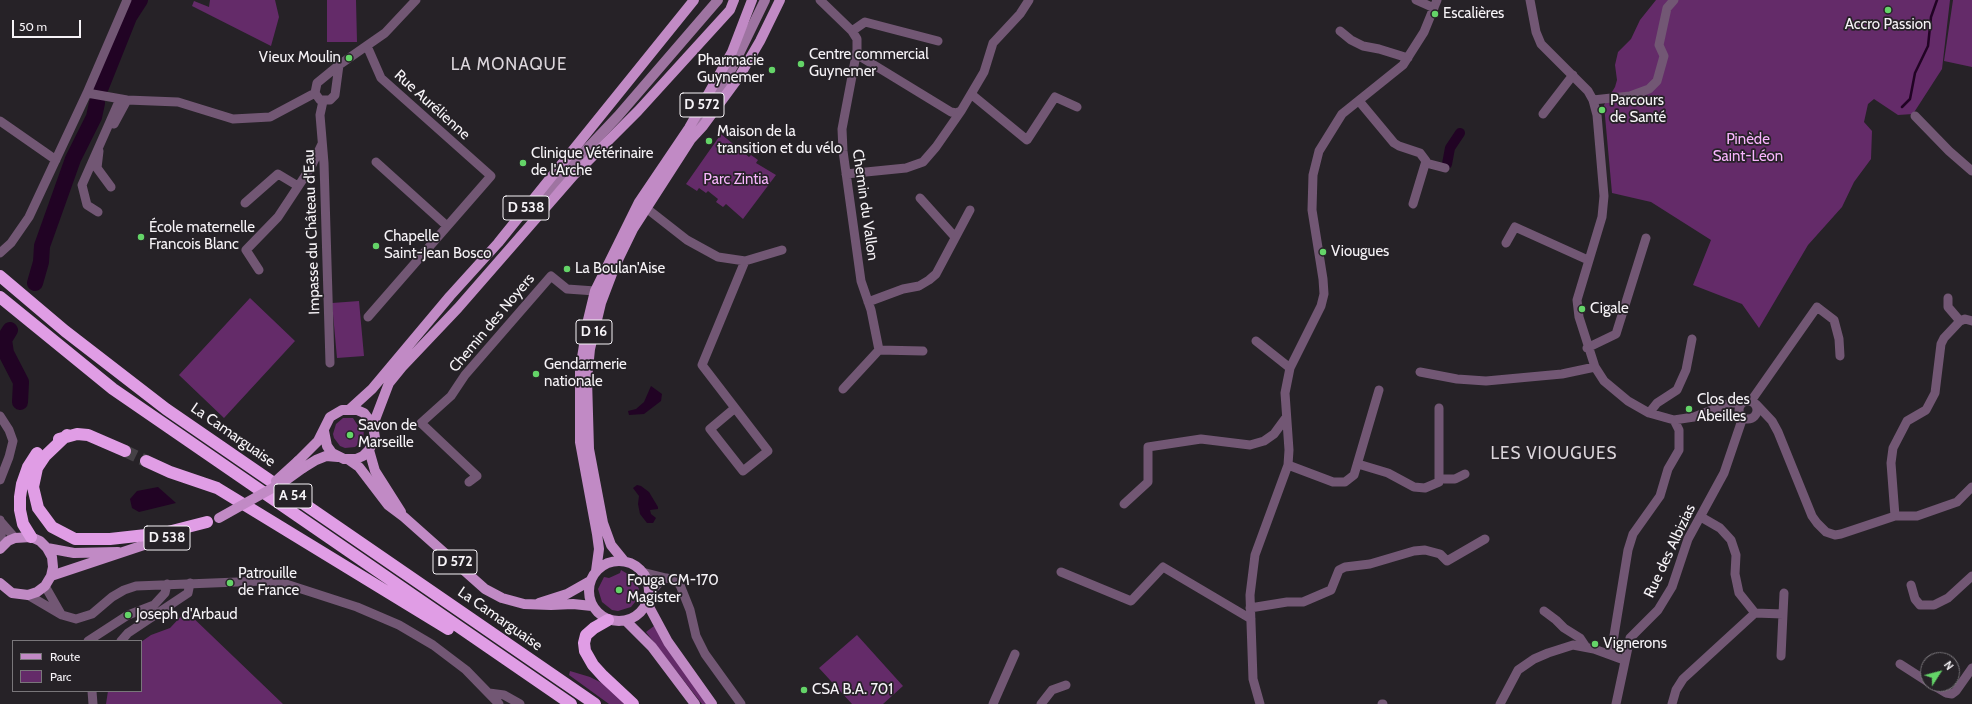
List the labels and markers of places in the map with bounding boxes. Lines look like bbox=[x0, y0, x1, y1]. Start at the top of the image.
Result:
place label: Escalières bbox=[1443, 5, 1504, 23]
marker: Accro Passion bbox=[1883, 5, 1893, 15]
marker: Escalières bbox=[1430, 9, 1440, 19]
place label: Accro Passion bbox=[1845, 16, 1931, 34]
place label: Centre commercial Guynemer bbox=[809, 46, 929, 81]
place label: Vieux Moulin bbox=[259, 49, 341, 67]
place label: Pharmacie Guynemer bbox=[697, 52, 764, 87]
marker: Vieux Moulin bbox=[344, 53, 354, 63]
marker: Centre commercial Guynemer bbox=[796, 59, 806, 69]
marker: Pharmacie Guynemer bbox=[767, 65, 777, 75]
place label: Parcours de Santé bbox=[1610, 92, 1666, 127]
marker: Parcours de Santé bbox=[1597, 105, 1607, 115]
place label: Maison de la transition et du vélo bbox=[717, 123, 842, 158]
marker: Maison de la transition et du vélo bbox=[704, 136, 714, 146]
place label: Clinique Vétérinaire de l'Arche bbox=[531, 145, 653, 180]
marker: Clinique Vétérinaire de l'Arche bbox=[518, 158, 528, 168]
place label: École maternelle Francois Blanc bbox=[149, 219, 255, 254]
place label: Chapelle Saint-Jean Bosco bbox=[384, 228, 491, 263]
marker: École maternelle Francois Blanc bbox=[136, 232, 146, 242]
marker: Chapelle Saint-Jean Bosco bbox=[371, 241, 381, 251]
place label: Viougues bbox=[1331, 243, 1389, 261]
marker: Viougues bbox=[1318, 247, 1328, 257]
place label: La Boulan'Aise bbox=[575, 260, 665, 278]
marker: La Boulan'Aise bbox=[562, 264, 572, 274]
place label: Cigale bbox=[1590, 300, 1629, 318]
marker: Cigale bbox=[1577, 304, 1587, 314]
place label: Gendarmerie nationale bbox=[544, 356, 627, 391]
marker: Gendarmerie nationale bbox=[531, 369, 541, 379]
place label: Clos des Abeilles bbox=[1697, 391, 1750, 426]
marker: Clos des Abeilles bbox=[1684, 404, 1694, 414]
place label: Savon de Marseille bbox=[358, 417, 417, 452]
marker: Savon de Marseille bbox=[345, 430, 355, 440]
place label: Patrouille de France bbox=[238, 565, 299, 600]
place label: Fouga CM-170 Magister bbox=[627, 572, 719, 607]
marker: Patrouille de France bbox=[225, 578, 235, 588]
marker: Fouga CM-170 Magister bbox=[614, 585, 624, 595]
place label: Joseph d'Arbaud bbox=[136, 606, 238, 624]
marker: Joseph d'Arbaud bbox=[123, 610, 133, 620]
place label: Vignerons bbox=[1603, 635, 1667, 653]
marker: Vignerons bbox=[1590, 639, 1600, 649]
place label: CSA B.A. 701 bbox=[812, 681, 893, 699]
marker: CSA B.A. 701 bbox=[799, 685, 809, 695]

